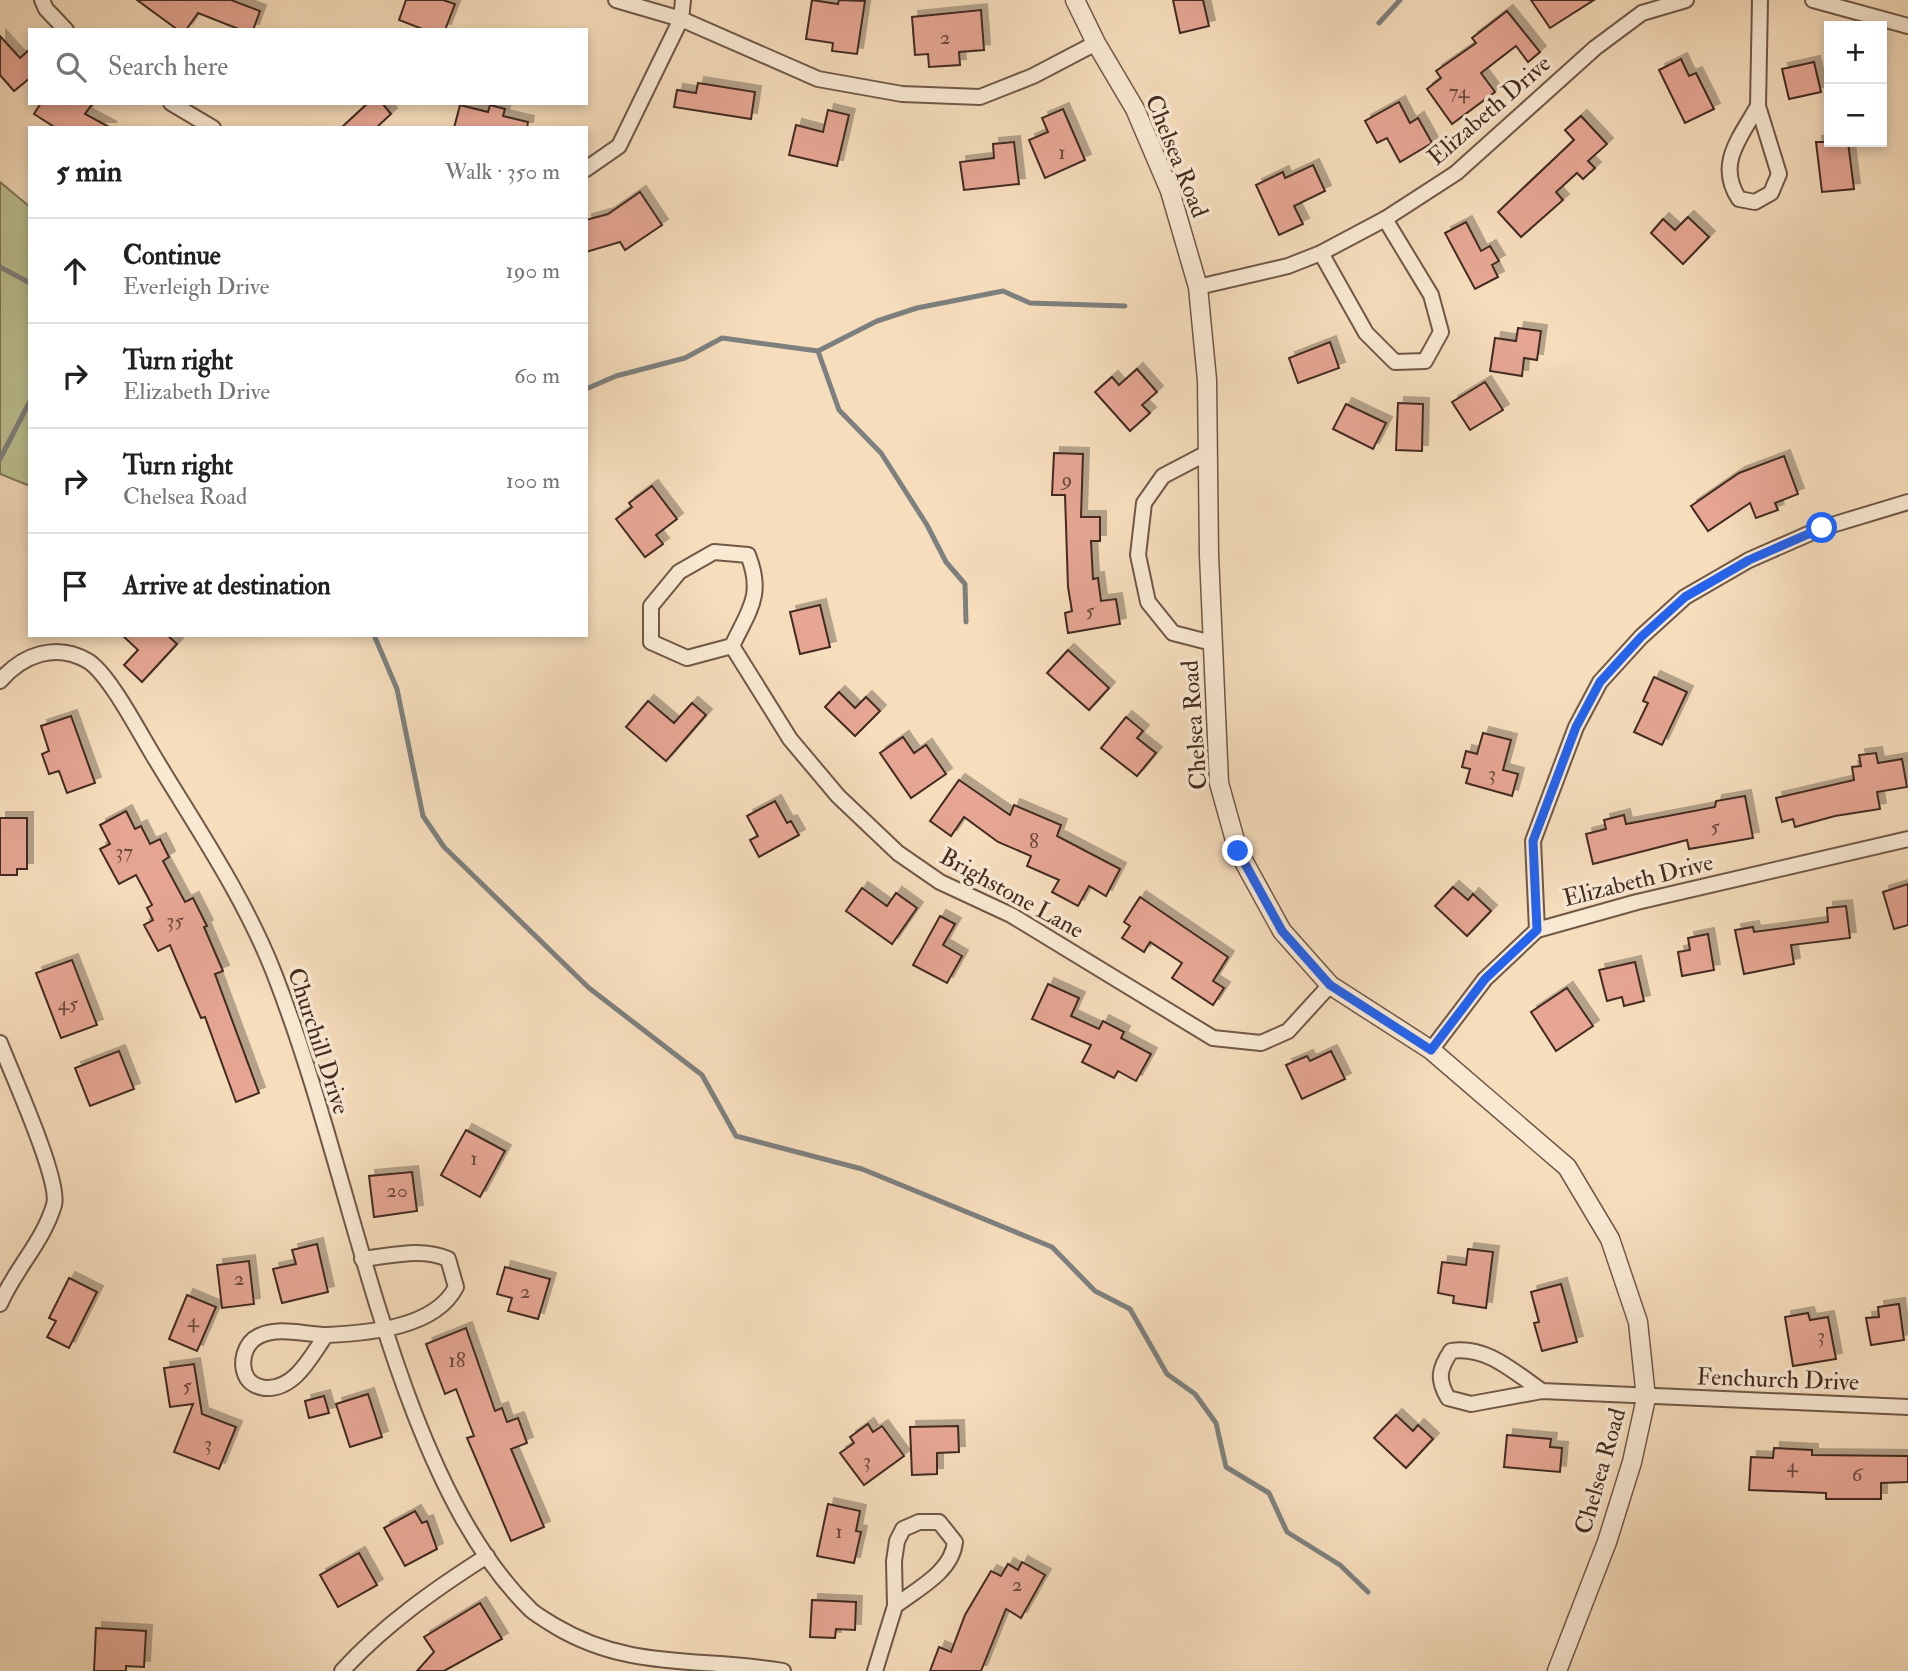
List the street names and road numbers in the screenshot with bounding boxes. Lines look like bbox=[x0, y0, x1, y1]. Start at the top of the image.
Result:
street label: Elizabeth Drive bbox=[1421, 48, 1557, 172]
street label: Chelsea Road bbox=[1138, 90, 1215, 222]
street label: Chelsea Road bbox=[1175, 659, 1214, 791]
street label: Brighstone Lane bbox=[934, 841, 1089, 946]
street label: Elizabeth Drive bbox=[1560, 847, 1716, 914]
street label: Churchill Drive bbox=[280, 964, 357, 1118]
street label: Fenchurch Drive bbox=[1696, 1361, 1860, 1398]
street label: Chelsea Road bbox=[1568, 1404, 1633, 1538]

